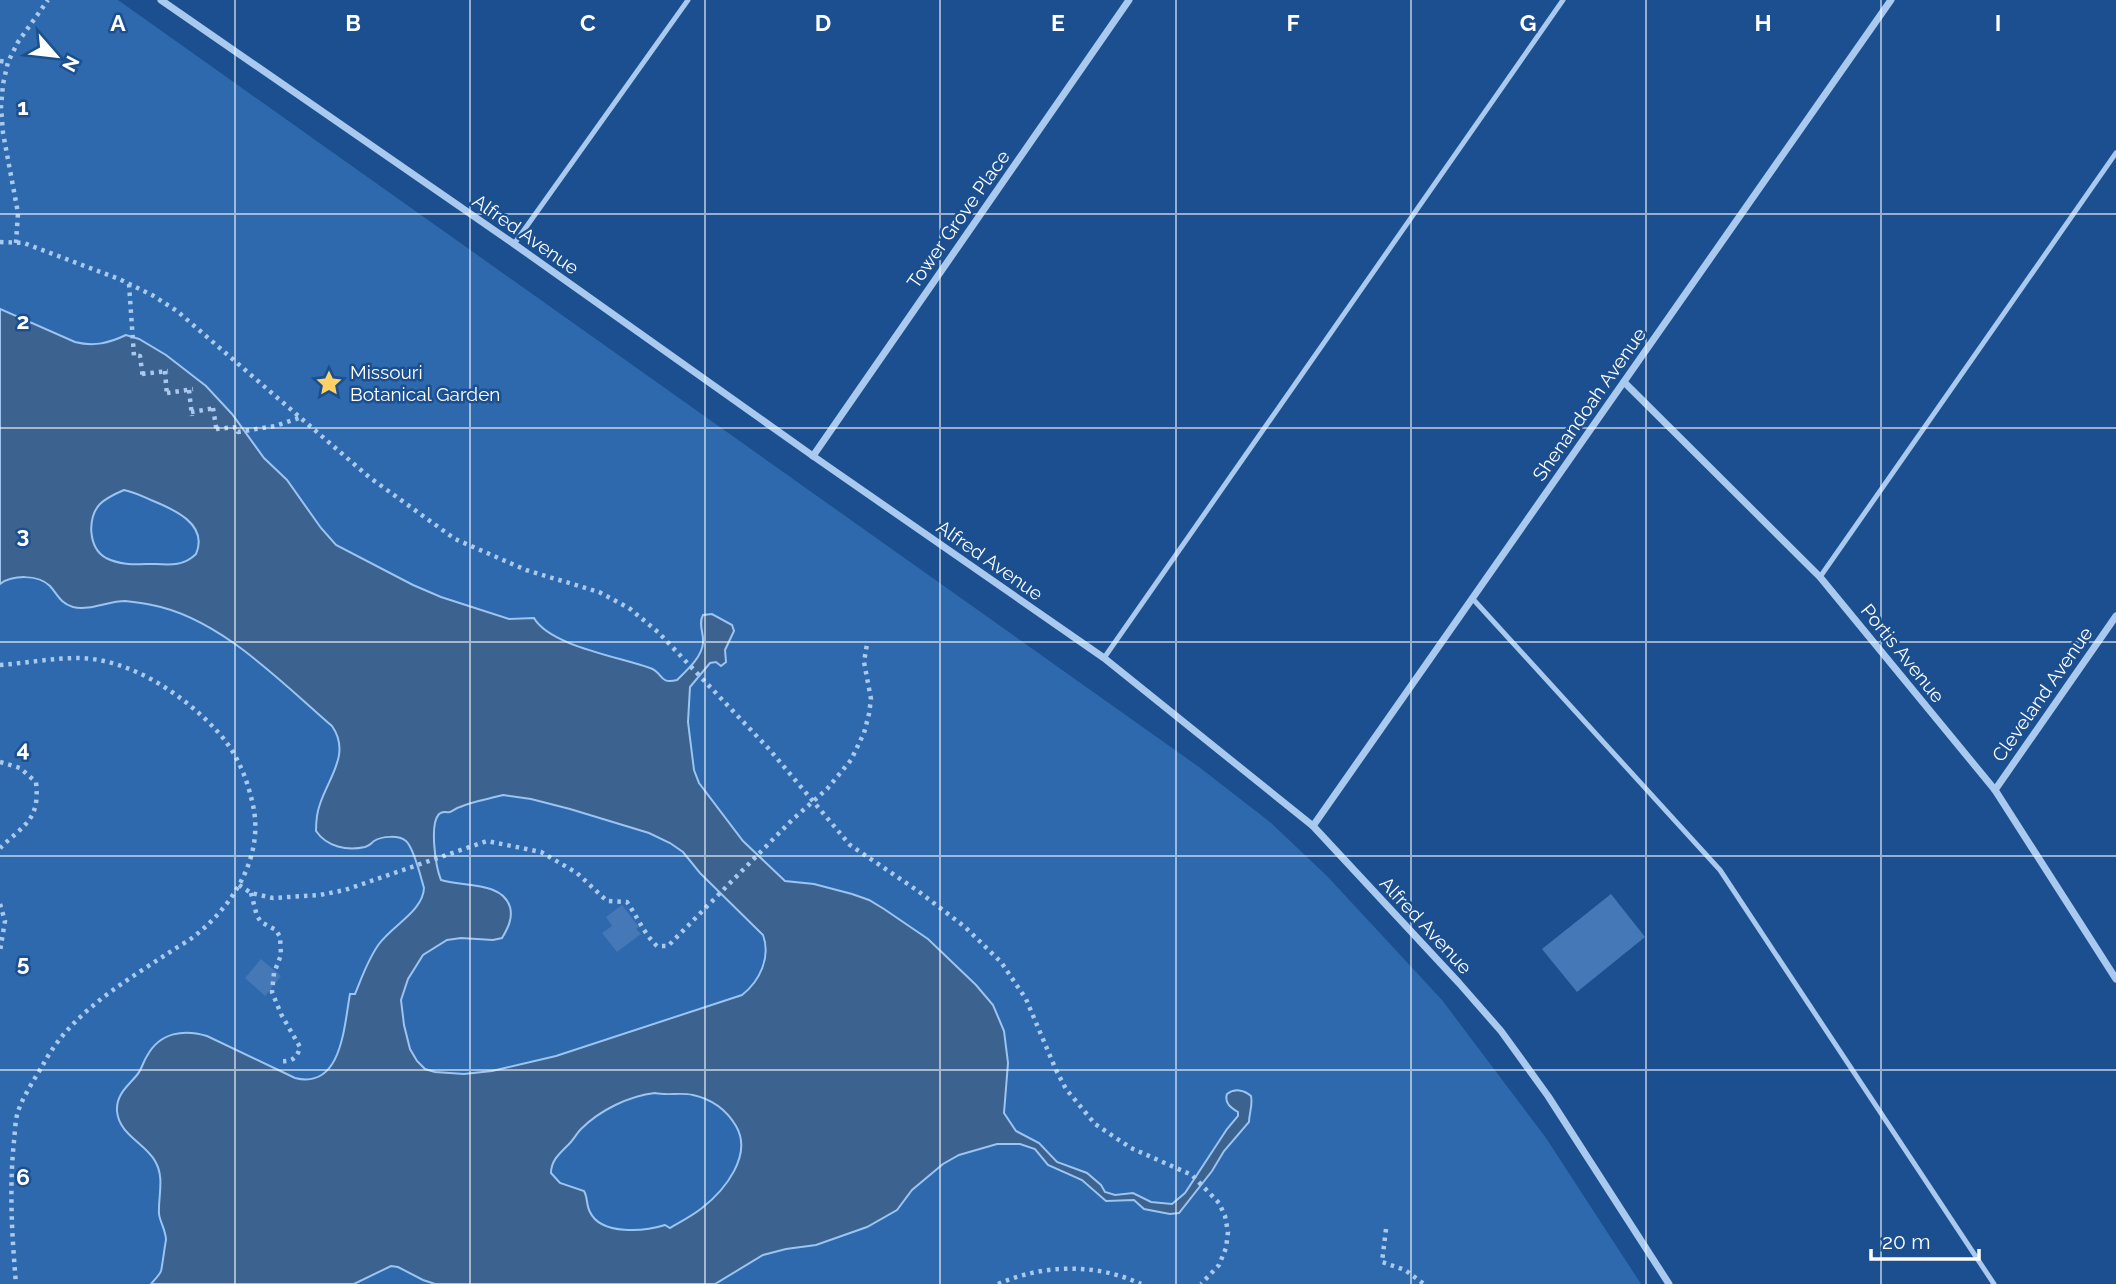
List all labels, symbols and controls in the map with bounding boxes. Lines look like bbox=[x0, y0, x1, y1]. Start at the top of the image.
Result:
text: A bbox=[110, 9, 126, 36]
text: B bbox=[345, 9, 361, 36]
text: C bbox=[580, 9, 596, 36]
text: D bbox=[815, 9, 831, 36]
text: E bbox=[1051, 9, 1065, 36]
text: F bbox=[1286, 9, 1300, 36]
text: G bbox=[1520, 9, 1536, 36]
text: H bbox=[1754, 9, 1772, 36]
text: I bbox=[1995, 9, 2001, 36]
north arrow bbox=[21, 21, 91, 91]
text: N bbox=[58, 52, 84, 76]
text: 1 bbox=[17, 93, 29, 120]
street label: Tower Grove Place bbox=[902, 146, 1014, 292]
street label: Alfred Avenue bbox=[469, 189, 583, 279]
text: 2 bbox=[17, 307, 29, 334]
street label: Shenandoah Avenue bbox=[1528, 323, 1650, 485]
place label: Missouri Botanical Garden bbox=[350, 361, 500, 405]
place icon: Missouri Botanical Garden bbox=[314, 368, 344, 398]
street label: Alfred Avenue bbox=[933, 515, 1047, 605]
text: 3 bbox=[17, 521, 29, 548]
street label: Portis Avenue bbox=[1857, 599, 1949, 707]
street label: Cleveland Avenue bbox=[1987, 622, 2097, 766]
text: 4 bbox=[16, 735, 30, 762]
street label: Alfred Avenue bbox=[1375, 872, 1477, 978]
text: 5 bbox=[17, 949, 30, 976]
text: 6 bbox=[16, 1163, 30, 1190]
scale bar bbox=[1871, 1218, 1980, 1262]
text: 20 m bbox=[1882, 1229, 1930, 1254]

